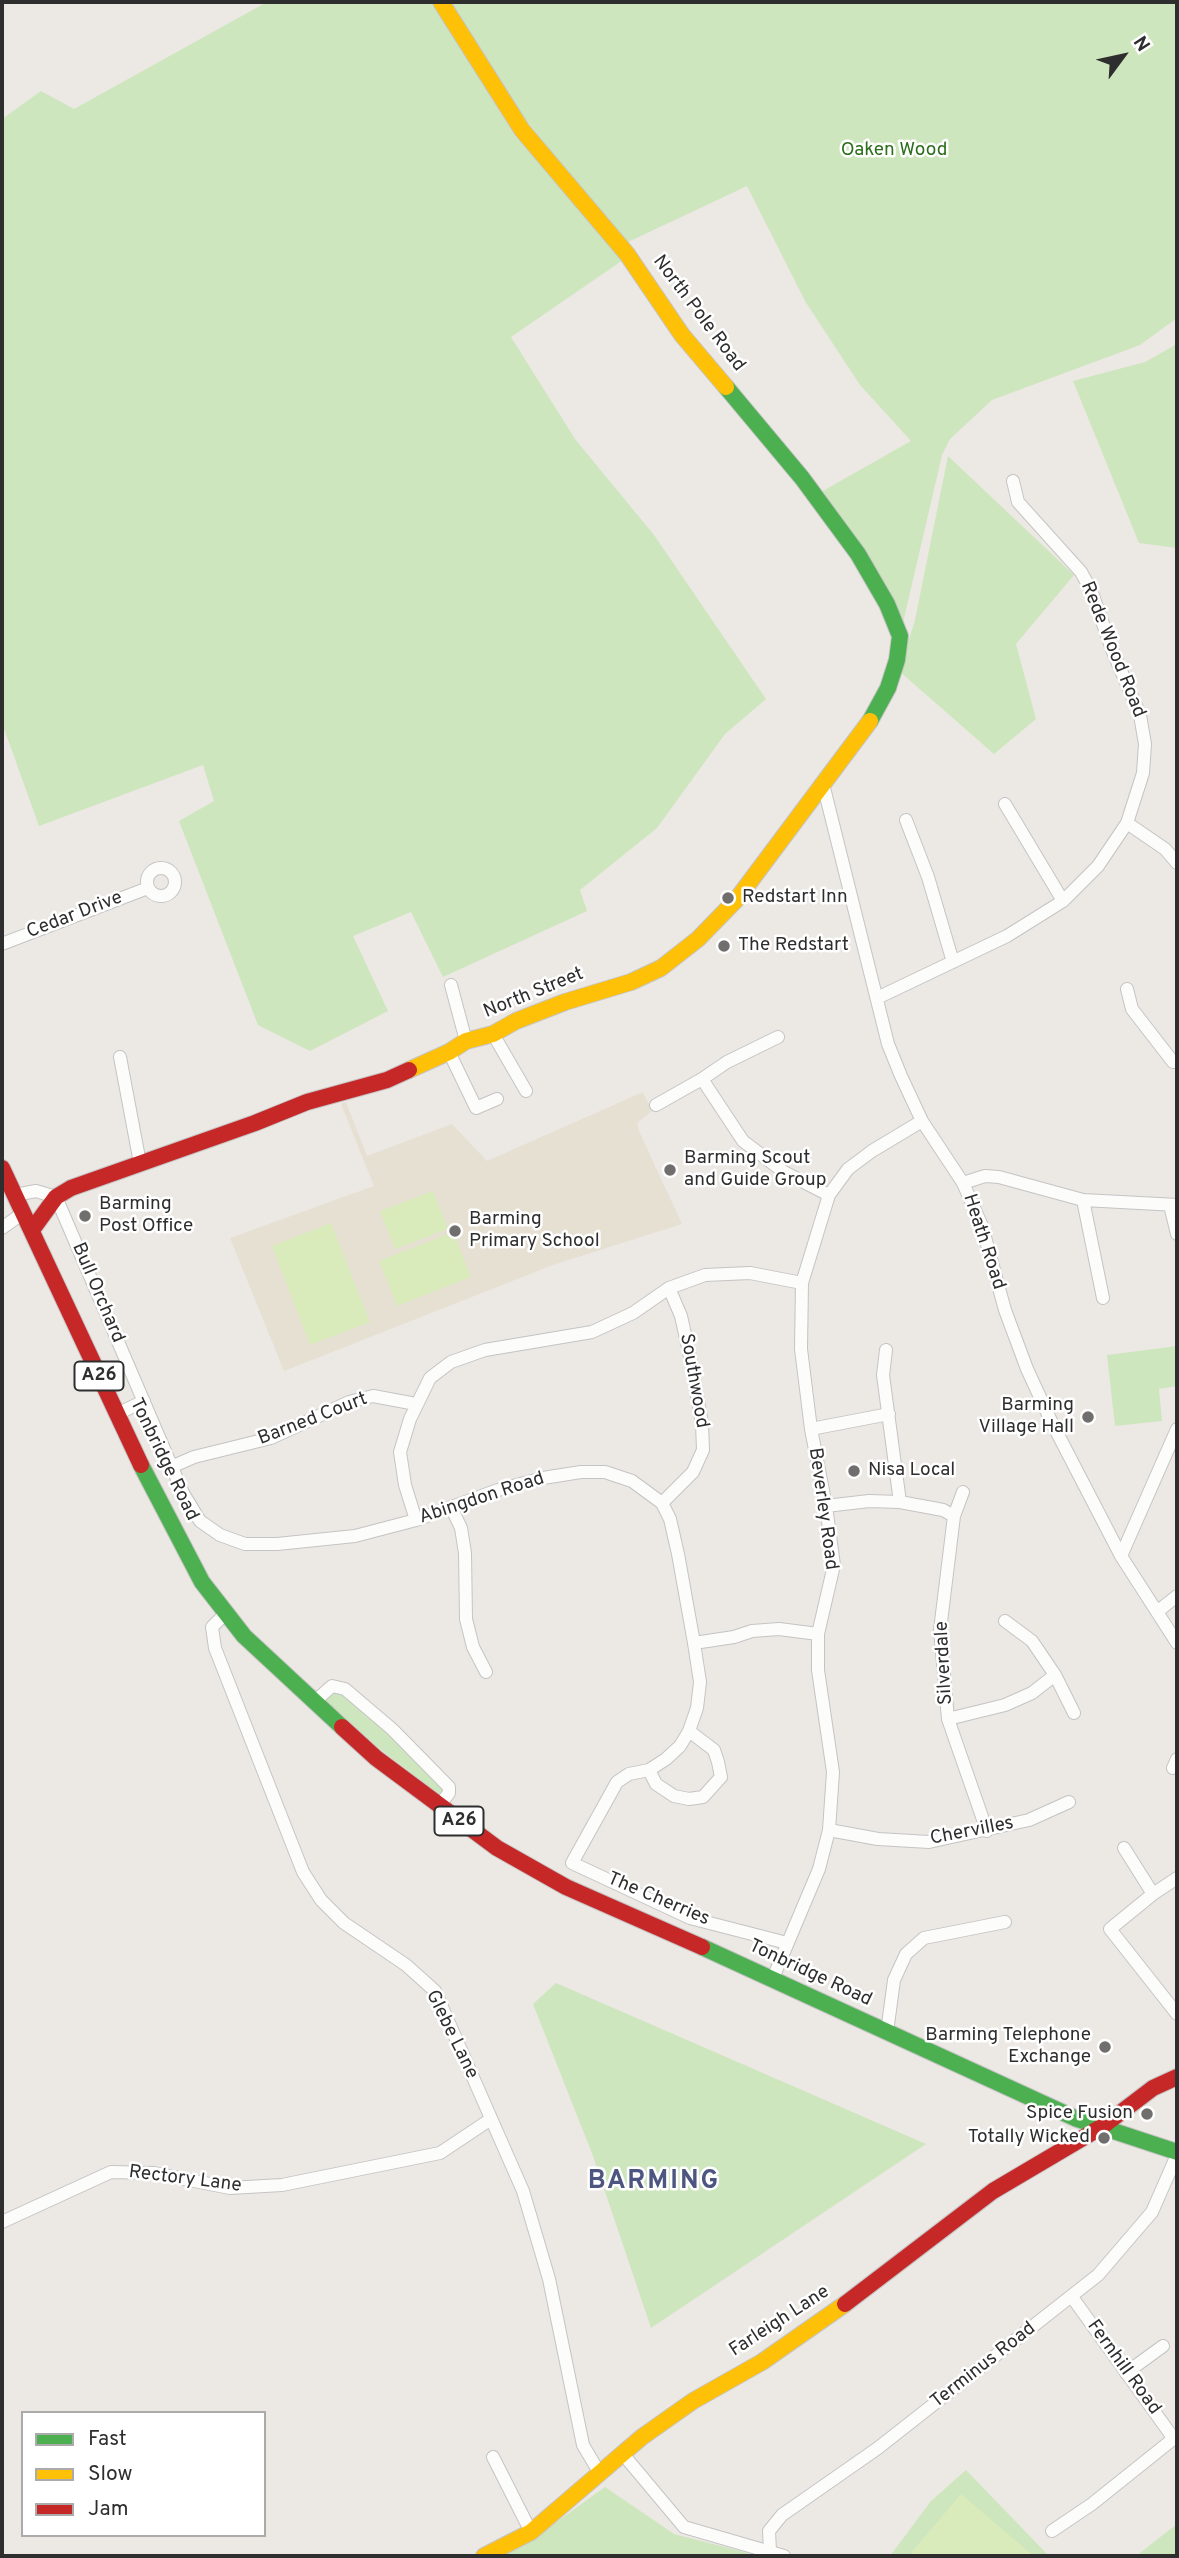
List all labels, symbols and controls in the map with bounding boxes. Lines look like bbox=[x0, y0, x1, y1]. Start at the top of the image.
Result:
north arrow bbox=[1088, 21, 1158, 91]
text: N bbox=[1127, 32, 1154, 57]
park label: Oaken Wood bbox=[841, 140, 947, 162]
street label: North Pole Road bbox=[647, 251, 749, 377]
street label: Rede Wood Road bbox=[1074, 579, 1150, 721]
street label: Cedar Drive bbox=[24, 887, 126, 945]
place label: Redstart Inn bbox=[742, 887, 848, 909]
marker: Redstart Inn bbox=[720, 890, 736, 906]
place label: The Redstart bbox=[738, 935, 849, 957]
marker: The Redstart bbox=[716, 938, 732, 954]
street label: North Street bbox=[481, 964, 587, 1024]
place label: Barming Scout and Guide Group bbox=[684, 1148, 826, 1192]
marker: Barming Scout and Guide Group bbox=[662, 1162, 678, 1178]
street label: Heath Road bbox=[957, 1191, 1009, 1293]
place label: Barming Post Office bbox=[99, 1194, 193, 1238]
marker: Barming Post Office bbox=[77, 1208, 93, 1224]
place label: Barming Primary School bbox=[469, 1209, 600, 1253]
marker: Barming Primary School bbox=[447, 1223, 463, 1239]
street label: Bull Orchard bbox=[66, 1239, 128, 1347]
street label: Southwood bbox=[673, 1332, 713, 1430]
road number: A26 bbox=[74, 1362, 124, 1391]
street label: Barned Court bbox=[255, 1389, 371, 1451]
street label: Tonbridge Road bbox=[124, 1395, 202, 1525]
place label: Barming Village Hall bbox=[979, 1395, 1074, 1439]
marker: Barming Village Hall bbox=[1080, 1409, 1096, 1425]
street label: Beverley Road bbox=[802, 1446, 842, 1572]
place label: Nisa Local bbox=[868, 1460, 955, 1482]
marker: Nisa Local bbox=[846, 1463, 862, 1479]
street label: Abingdon Road bbox=[417, 1468, 547, 1530]
street label: Silverdale bbox=[931, 1620, 959, 1706]
road number: A26 bbox=[434, 1807, 484, 1836]
street label: Chervilles bbox=[928, 1813, 1016, 1851]
street label: The Cherries bbox=[603, 1868, 713, 1932]
street label: Tonbridge Road bbox=[745, 1936, 875, 2012]
street label: Glebe Lane bbox=[420, 1987, 482, 2083]
place label: Barming Telephone Exchange bbox=[925, 2025, 1091, 2069]
marker: Barming Telephone Exchange bbox=[1097, 2039, 1113, 2055]
place label: Spice Fusion bbox=[1026, 2103, 1133, 2125]
marker: Spice Fusion bbox=[1139, 2106, 1155, 2122]
place label: Totally Wicked bbox=[968, 2127, 1090, 2149]
marker: Totally Wicked bbox=[1096, 2130, 1112, 2146]
street label: Rectory Lane bbox=[127, 2162, 243, 2198]
district label: BARMING bbox=[589, 2167, 719, 2199]
street label: Farleigh Lane bbox=[726, 2281, 834, 2363]
street label: Fernhill Road bbox=[1081, 2316, 1165, 2420]
street label: Terminus Road bbox=[927, 2318, 1041, 2414]
legend bbox=[21, 2411, 266, 2537]
text: Fast bbox=[88, 2426, 127, 2453]
text: Slow bbox=[88, 2461, 133, 2488]
text: Jam bbox=[88, 2496, 129, 2523]

